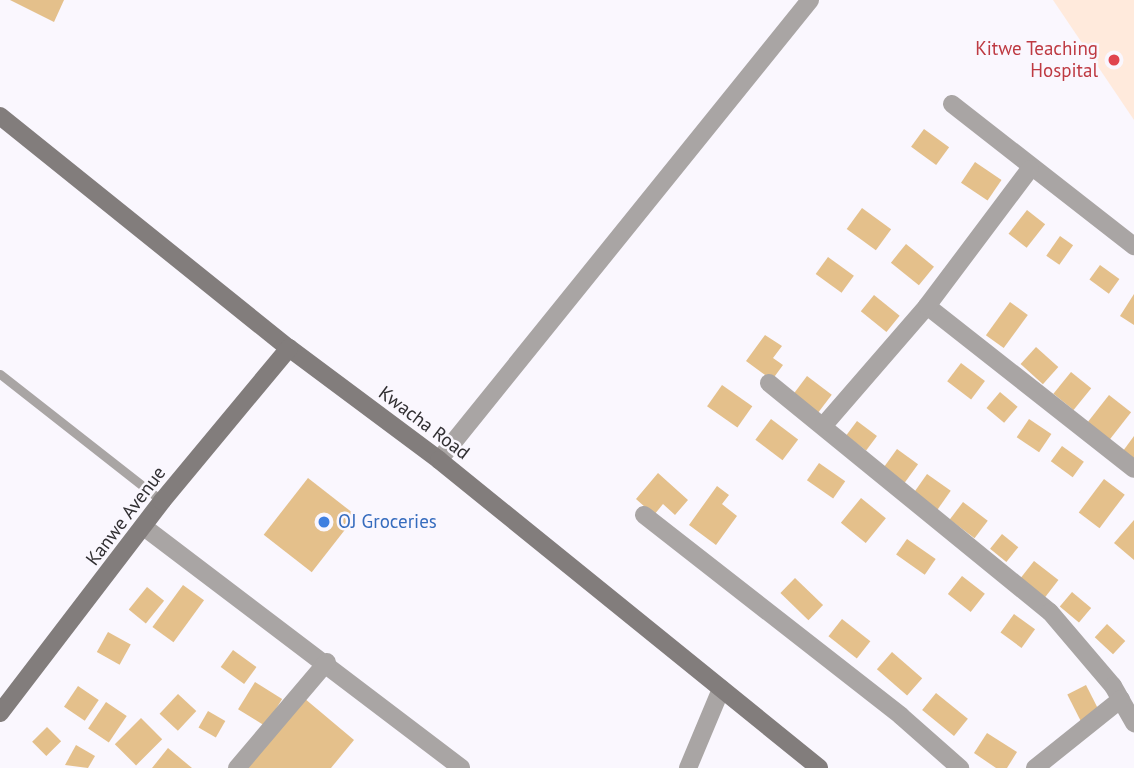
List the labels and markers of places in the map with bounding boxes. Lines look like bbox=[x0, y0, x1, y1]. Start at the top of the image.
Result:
place label: Kitwe Teaching Hospital bbox=[975, 38, 1098, 82]
marker: Kitwe Teaching Hospital bbox=[1104, 50, 1124, 70]
place label: OJ Groceries bbox=[338, 511, 437, 533]
marker: OJ Groceries bbox=[316, 514, 332, 530]

